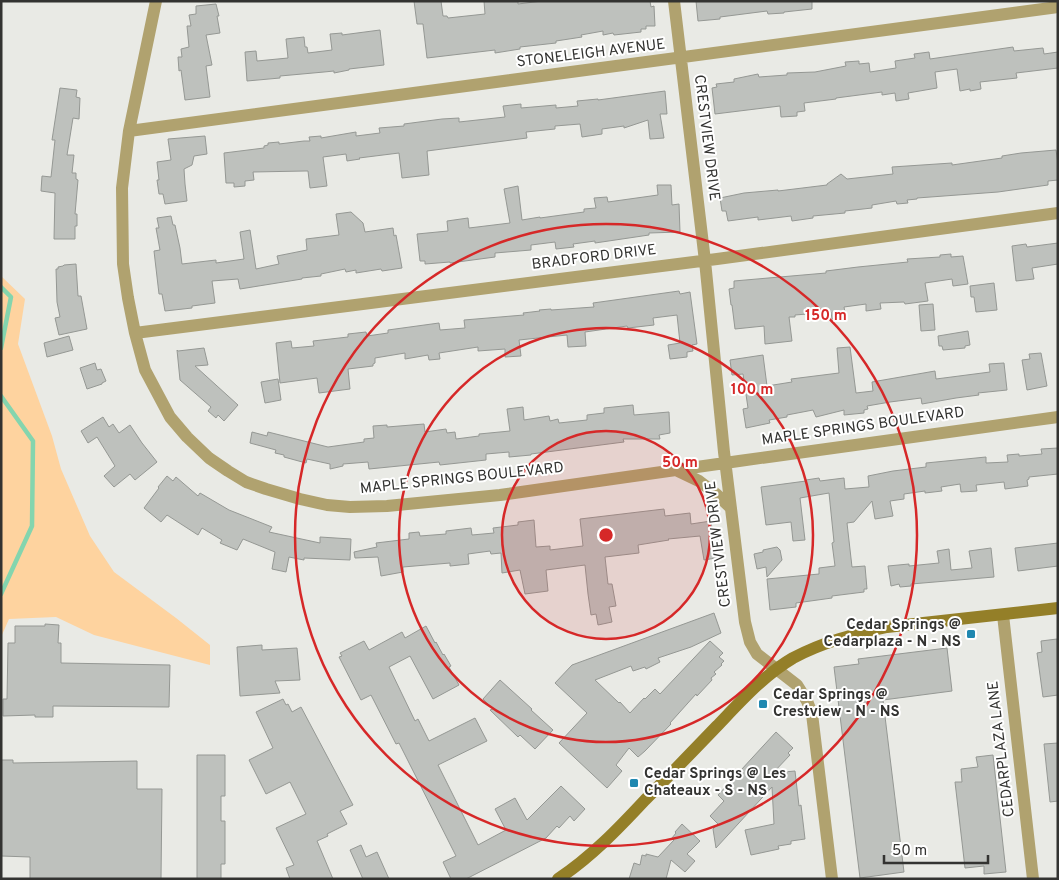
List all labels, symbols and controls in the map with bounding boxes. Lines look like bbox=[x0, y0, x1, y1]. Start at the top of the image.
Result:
street label: STONELEIGH AVENUE bbox=[516, 35, 666, 73]
street label: CRESTVIEW DRIVE bbox=[689, 74, 723, 202]
street label: BRADFORD DRIVE bbox=[531, 241, 657, 275]
text: 150 m bbox=[805, 307, 847, 326]
text: 100 m bbox=[731, 381, 773, 400]
street label: MAPLE SPRINGS BOULEVARD bbox=[760, 403, 966, 451]
text: 50 m bbox=[662, 454, 698, 473]
street label: MAPLE SPRINGS BOULEVARD bbox=[359, 459, 565, 499]
street label: CRESTVIEW DRIVE bbox=[702, 480, 736, 608]
centre of rings bbox=[597, 526, 615, 544]
place label: Cedar Springs @ Cedarplaza - N - NS bbox=[824, 616, 961, 652]
marker: Cedar Springs @ Cedarplaza - N - NS bbox=[965, 628, 977, 640]
street label: CEDARPLAZA LANE bbox=[984, 680, 1020, 818]
place label: Cedar Springs @ Crestview - N - NS bbox=[773, 686, 900, 722]
marker: Cedar Springs @ Crestview - N - NS bbox=[757, 698, 769, 710]
place label: Cedar Springs @ Les Chateaux - S - NS bbox=[644, 765, 787, 801]
marker: Cedar Springs @ Les Chateaux - S - NS bbox=[628, 777, 640, 789]
scale bar bbox=[884, 832, 988, 864]
text: 50 m bbox=[892, 842, 927, 861]

